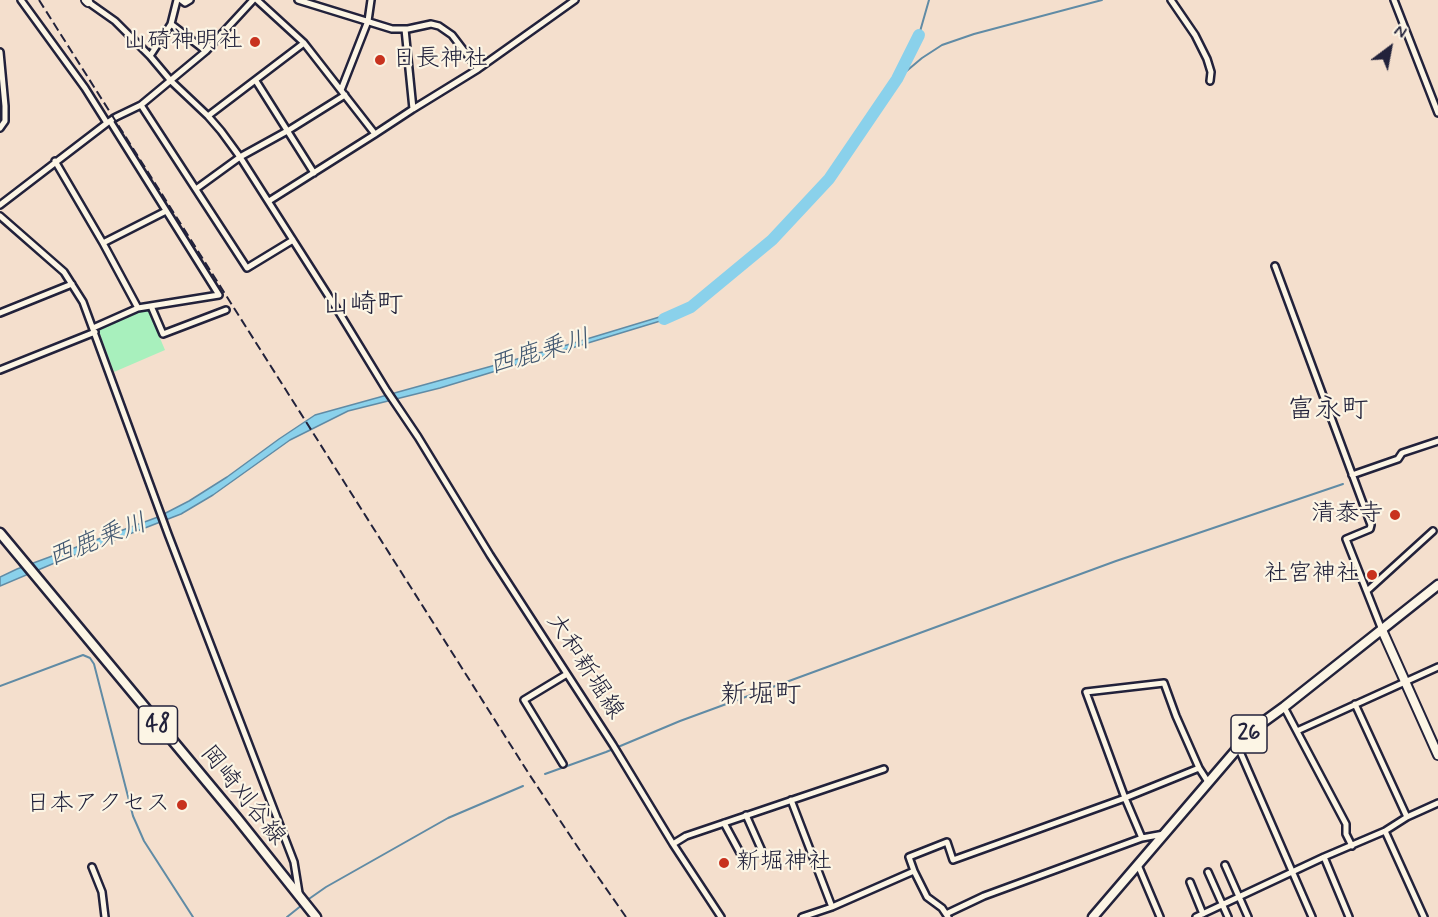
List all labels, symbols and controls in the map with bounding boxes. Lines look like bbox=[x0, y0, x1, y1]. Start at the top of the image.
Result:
north arrow bbox=[1360, 18, 1420, 78]
text: N bbox=[1390, 21, 1410, 44]
place label: 山碕神明社 bbox=[123, 28, 243, 56]
marker: 山碕神明社 bbox=[248, 35, 262, 49]
place label: 日長神社 bbox=[392, 46, 488, 74]
marker: 日長神社 bbox=[373, 53, 387, 67]
district label: 山崎町 bbox=[323, 290, 403, 322]
water label: 西鹿乗川 bbox=[486, 325, 594, 383]
district label: 富永町 bbox=[1288, 395, 1368, 427]
place label: 清泰寺 bbox=[1311, 501, 1383, 529]
marker: 清泰寺 bbox=[1388, 508, 1402, 522]
water label: 西鹿乗川 bbox=[44, 509, 152, 575]
place label: 社宮神社 bbox=[1264, 561, 1360, 589]
marker: 社宮神社 bbox=[1365, 568, 1379, 582]
street label: 大和新堀線 bbox=[539, 609, 629, 725]
district label: 新堀町 bbox=[721, 680, 801, 712]
road number: 48 bbox=[138, 706, 178, 744]
road number: 26 bbox=[1231, 715, 1267, 753]
street label: 岡崎刈谷線 bbox=[193, 740, 291, 852]
place label: 日本アクセス bbox=[26, 791, 170, 819]
marker: 日本アクセス bbox=[175, 798, 189, 812]
place label: 新堀神社 bbox=[736, 849, 832, 877]
marker: 新堀神社 bbox=[717, 856, 731, 870]

